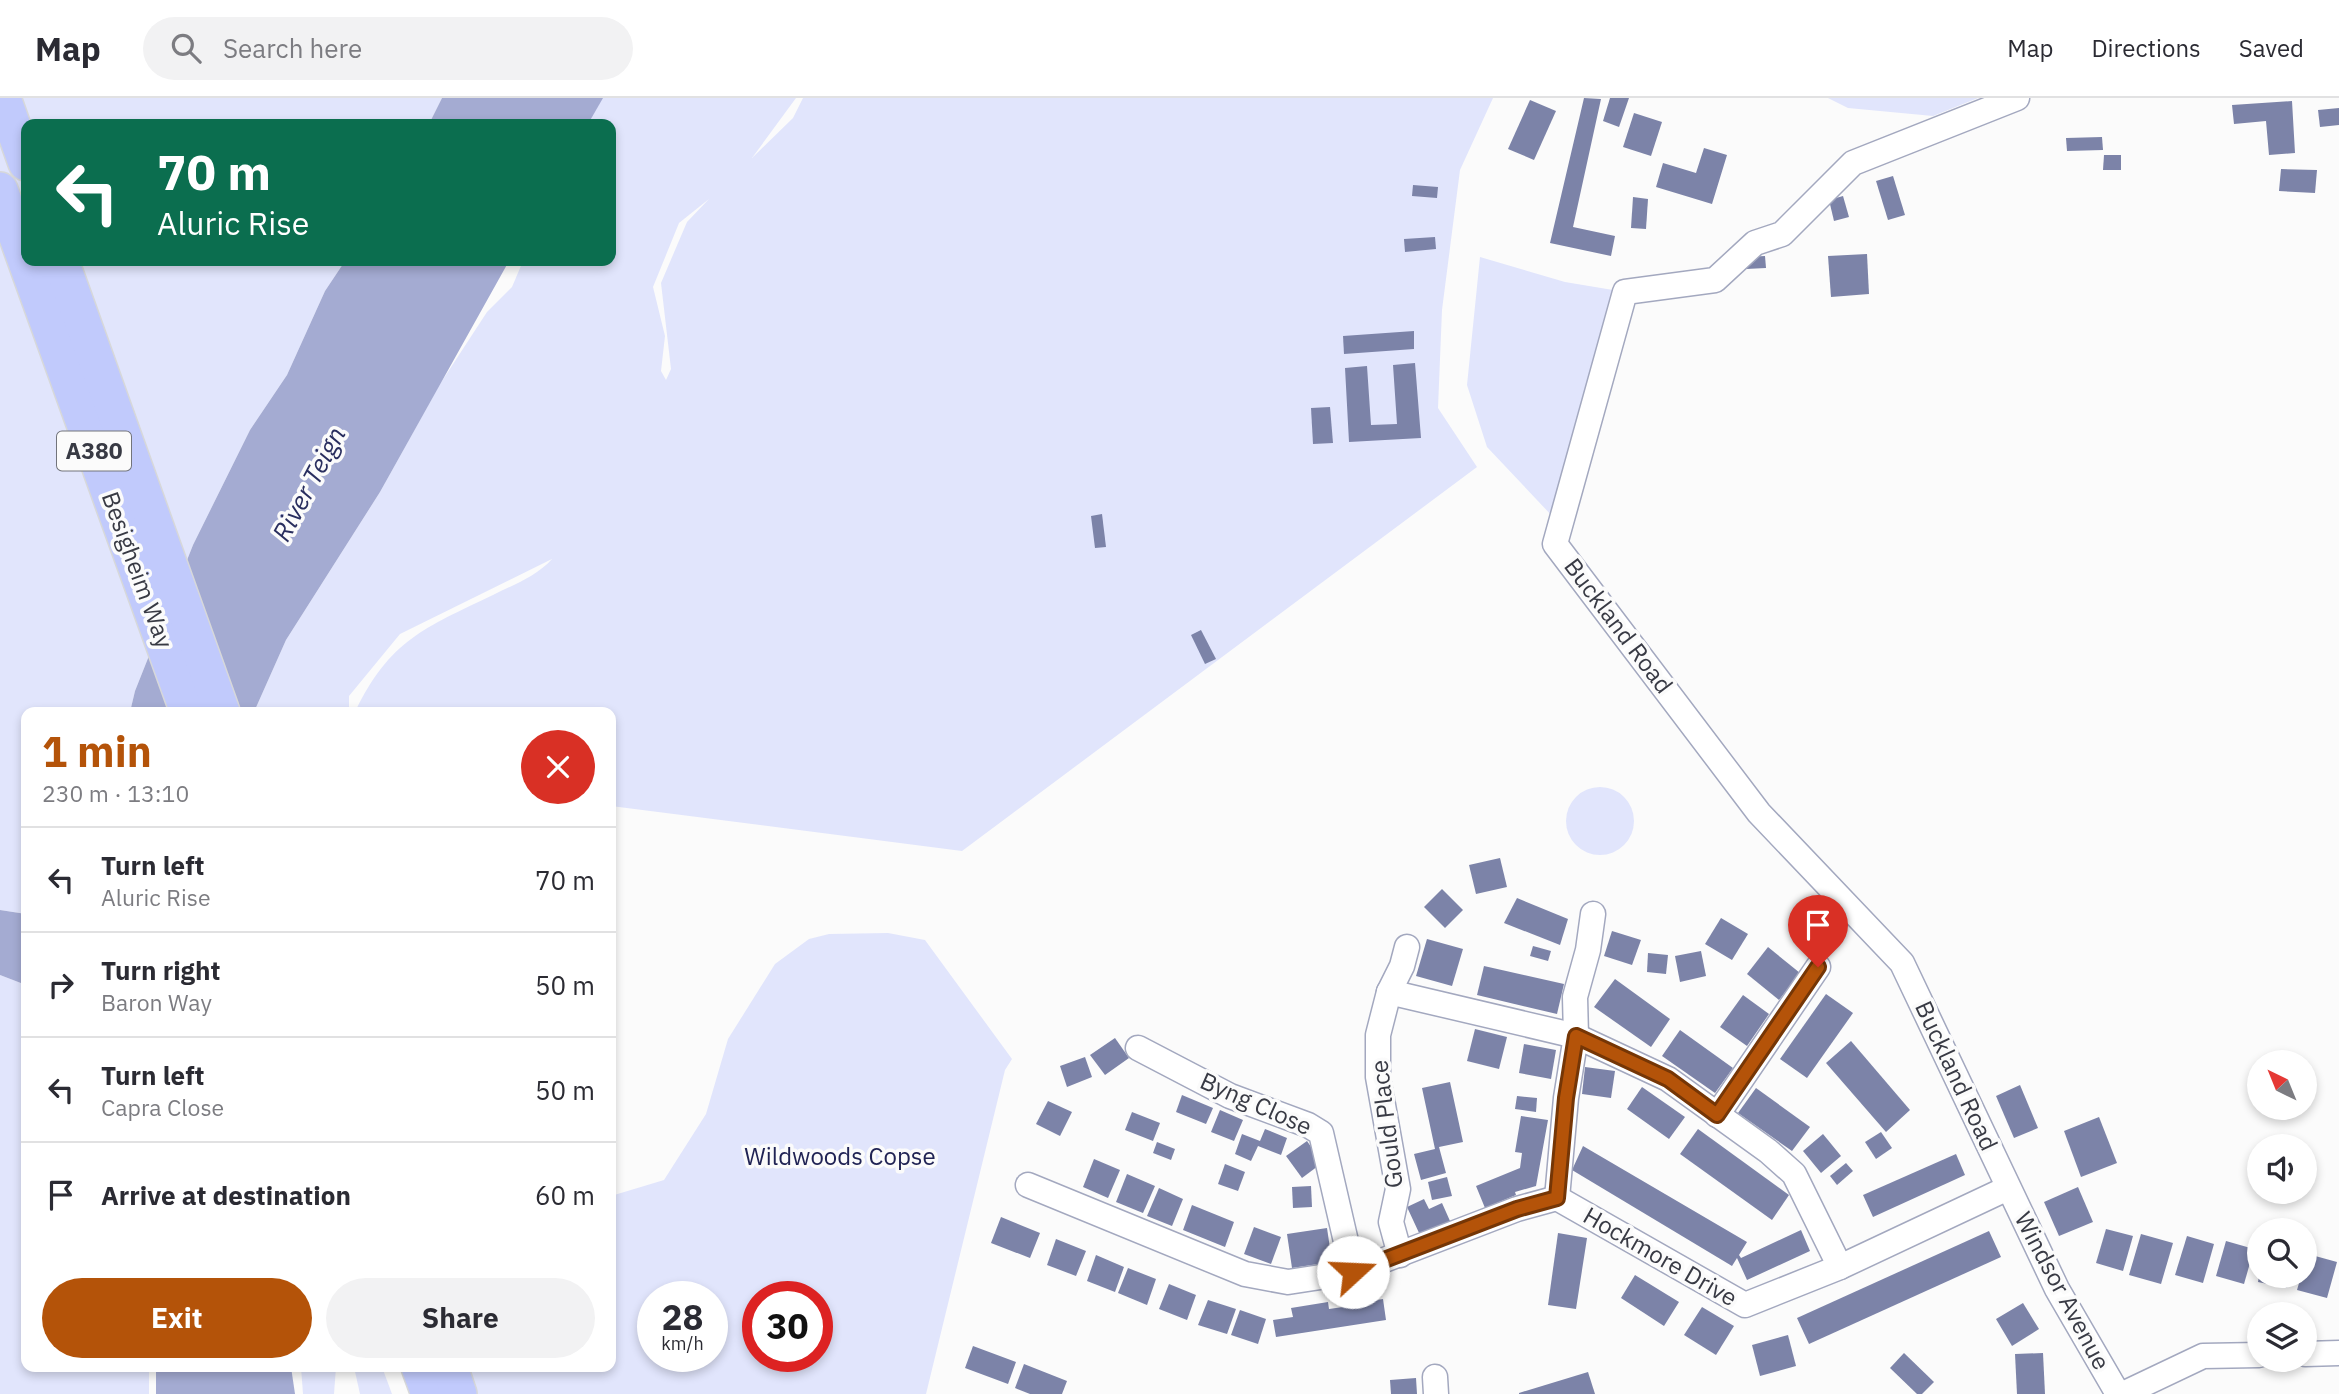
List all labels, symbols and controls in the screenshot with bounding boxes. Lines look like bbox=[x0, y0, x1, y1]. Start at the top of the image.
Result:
search box bbox=[143, 17, 633, 80]
text: Map bbox=[35, 27, 101, 70]
icon: search bbox=[167, 29, 205, 67]
text: Search here bbox=[223, 31, 362, 65]
text: Map bbox=[2007, 32, 2053, 64]
text: Directions bbox=[2091, 32, 2201, 64]
text: Saved bbox=[2239, 32, 2304, 64]
text: 70 m bbox=[157, 140, 271, 203]
icon: left bbox=[42, 147, 133, 238]
text: Aluric Rise bbox=[157, 202, 309, 244]
water label: River Teign bbox=[264, 420, 353, 547]
road number: A380 bbox=[57, 432, 131, 470]
street label: Besigheim Way bbox=[95, 487, 181, 652]
street label: Buckland Road bbox=[1557, 551, 1680, 700]
text: 1 min bbox=[42, 724, 152, 779]
button: close bbox=[521, 730, 595, 804]
text: 230 m · 13:10 bbox=[42, 778, 189, 808]
text: Turn left bbox=[101, 848, 204, 882]
icon: left bbox=[42, 861, 80, 899]
text: 70 m bbox=[535, 863, 595, 897]
text: Aluric Rise bbox=[101, 882, 211, 912]
pin bbox=[1788, 895, 1848, 967]
icon: arrive bbox=[1799, 906, 1837, 944]
text: Turn right bbox=[101, 953, 220, 987]
icon: right bbox=[42, 966, 80, 1004]
text: 50 m bbox=[535, 968, 595, 1002]
text: Baron Way bbox=[101, 987, 212, 1017]
street label: Buckland Road bbox=[1908, 996, 2006, 1156]
north arrow bbox=[2247, 1050, 2317, 1120]
map controls bbox=[2247, 1050, 2317, 1372]
text: Turn left bbox=[101, 1058, 204, 1092]
street label: Gould Place bbox=[1362, 1058, 1410, 1190]
street label: Byng Close bbox=[1195, 1064, 1317, 1142]
icon: left bbox=[42, 1071, 80, 1109]
text: 50 m bbox=[535, 1073, 595, 1107]
text: Capra Close bbox=[101, 1092, 224, 1122]
button: sound bbox=[2247, 1134, 2317, 1204]
park label: Wildwoods Copse bbox=[744, 1140, 936, 1172]
icon: arrive bbox=[42, 1176, 80, 1214]
text: Arrive at destination bbox=[101, 1178, 351, 1212]
text: 60 m bbox=[535, 1178, 595, 1212]
street label: Hockmore Drive bbox=[1578, 1199, 1743, 1313]
street label: Windsor Avenue bbox=[2008, 1206, 2118, 1375]
button: search bbox=[2247, 1218, 2317, 1288]
position arrow bbox=[1316, 1235, 1390, 1309]
button: Exit bbox=[42, 1278, 312, 1358]
button: Share bbox=[326, 1278, 595, 1358]
speed limit sign: 30 bbox=[742, 1281, 833, 1372]
text: 28 bbox=[661, 1294, 704, 1340]
button: layers bbox=[2247, 1302, 2317, 1372]
text: km/h bbox=[661, 1332, 704, 1355]

